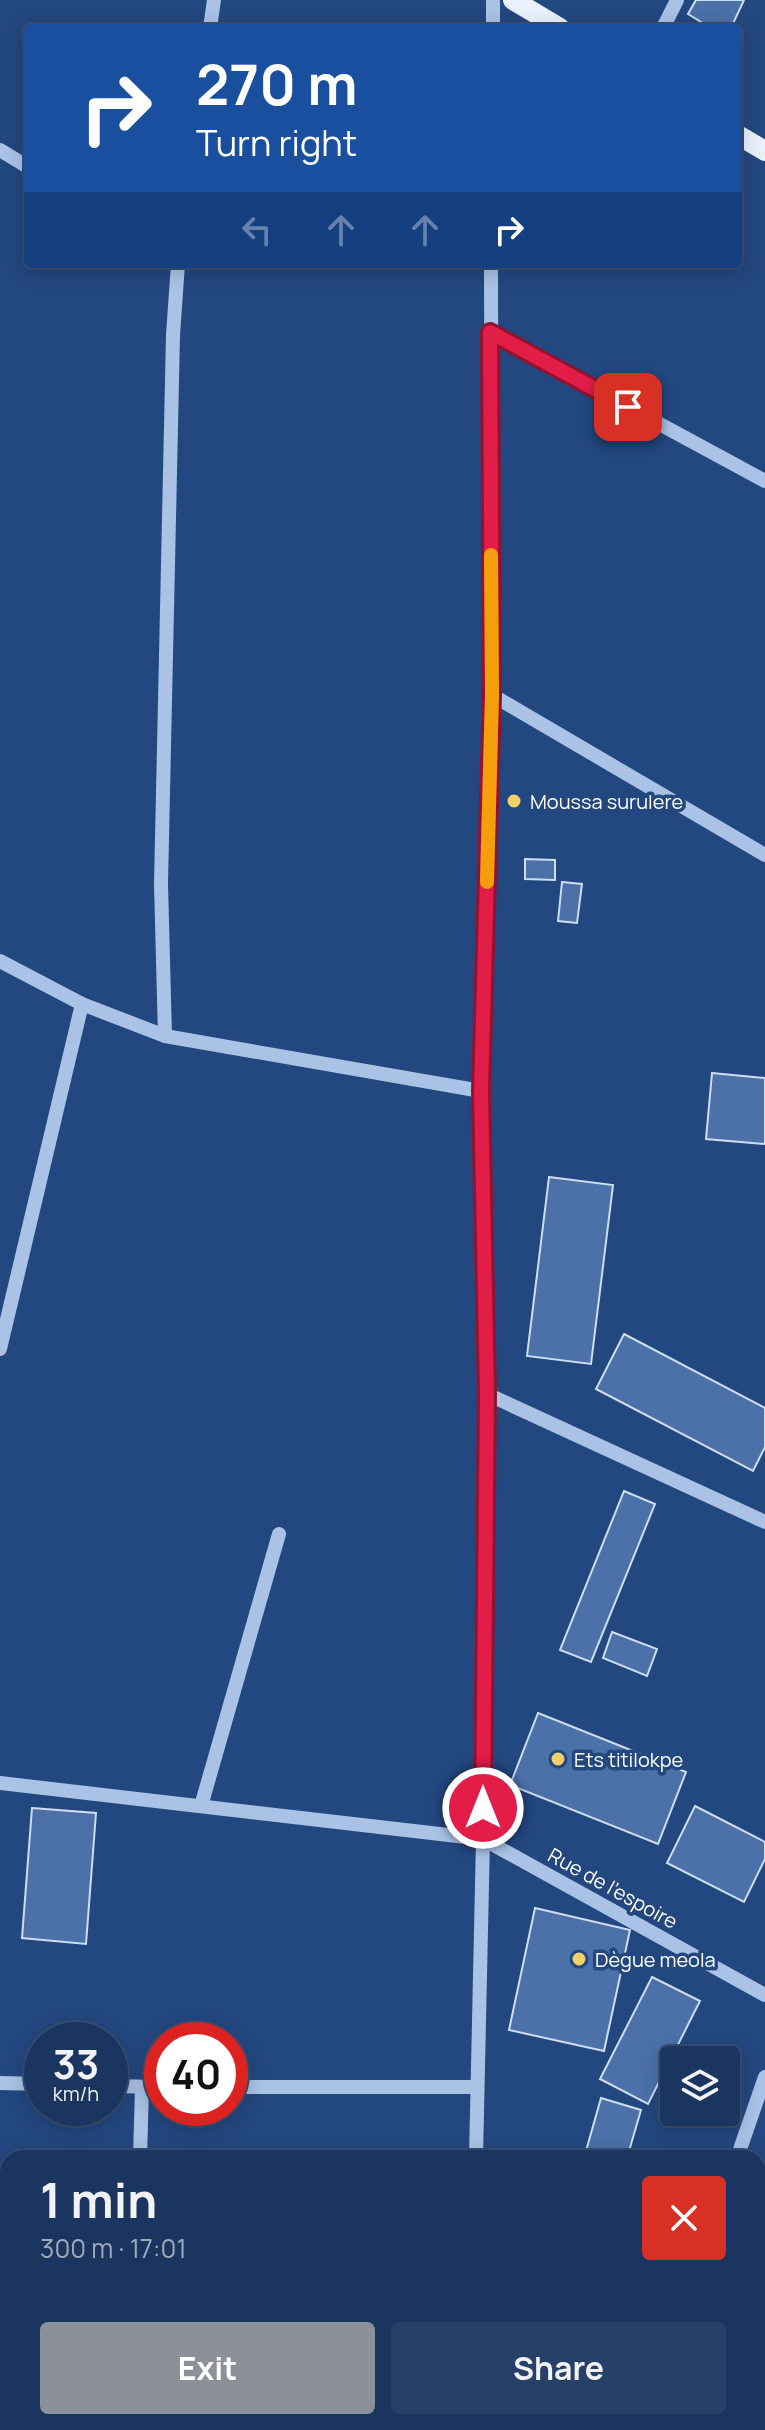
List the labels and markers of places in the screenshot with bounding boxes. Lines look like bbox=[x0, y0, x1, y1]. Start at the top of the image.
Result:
pin bbox=[594, 373, 662, 441]
place label: Moussa surulere bbox=[530, 788, 683, 815]
marker: Moussa surulere bbox=[505, 792, 523, 810]
place label: Ets titilokpe bbox=[574, 1746, 683, 1773]
marker: Ets titilokpe bbox=[549, 1750, 567, 1768]
place label: Dègue meola bbox=[595, 1946, 716, 1973]
marker: Dègue meola bbox=[570, 1950, 588, 1968]

